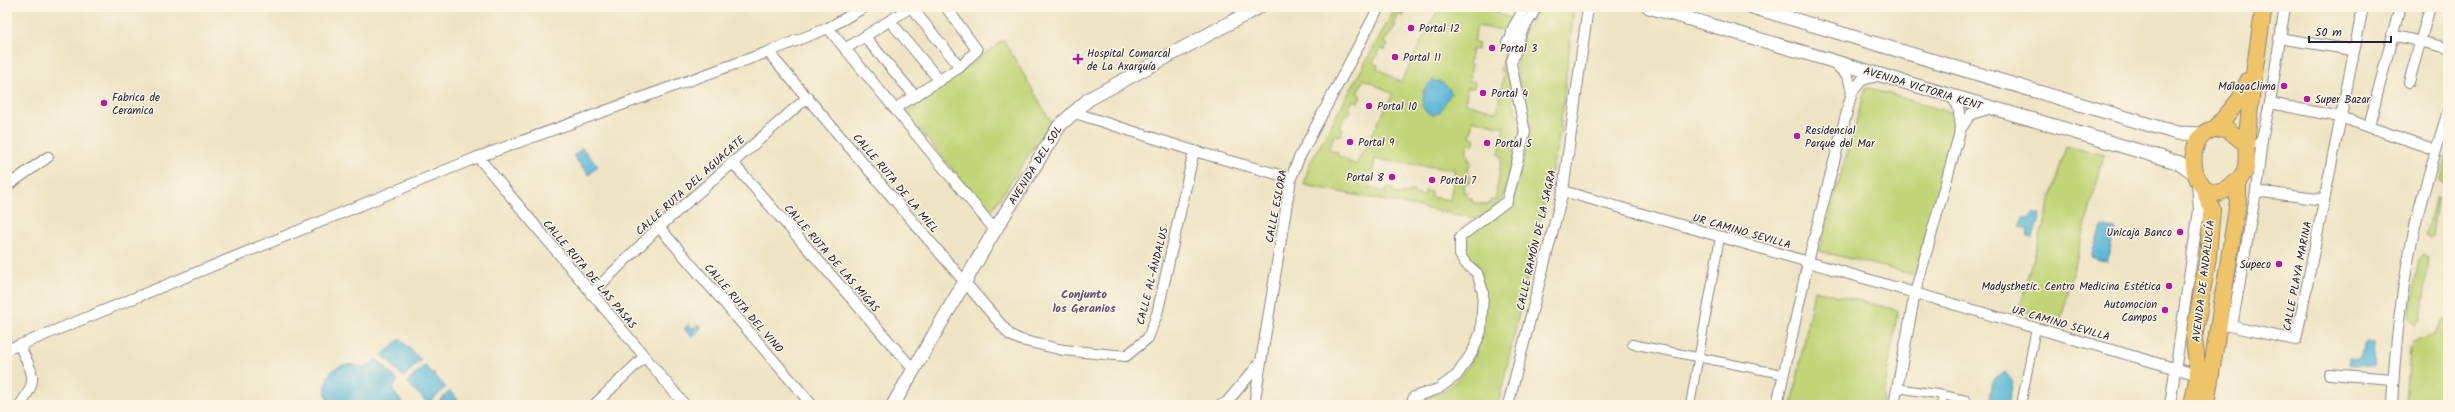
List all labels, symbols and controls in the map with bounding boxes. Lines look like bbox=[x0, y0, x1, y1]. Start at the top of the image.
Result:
scale bar bbox=[2309, 18, 2391, 44]
place label: Portal 12 bbox=[1419, 20, 1460, 38]
marker: Portal 12 bbox=[1406, 23, 1416, 33]
text: 50 m bbox=[2315, 23, 2342, 42]
place label: Portal 3 bbox=[1500, 40, 1537, 58]
marker: Portal 3 bbox=[1487, 43, 1497, 53]
place label: Hospital Comarcal de La Axarquía bbox=[1087, 45, 1171, 76]
place label: Portal 11 bbox=[1403, 49, 1441, 67]
marker: Portal 11 bbox=[1390, 52, 1400, 62]
marker: Hospital Comarcal de La Axarquía bbox=[1072, 53, 1084, 65]
street label: AVENIDA VICTORIA KENT bbox=[1861, 62, 1986, 116]
place label: MálagaClima bbox=[2218, 78, 2276, 96]
marker: MálagaClima bbox=[2279, 81, 2289, 91]
place label: Portal 4 bbox=[1491, 85, 1528, 103]
marker: Portal 4 bbox=[1478, 88, 1488, 98]
place label: Fabrica de Ceramica bbox=[112, 89, 160, 120]
place label: Super Bazar bbox=[2315, 91, 2372, 109]
marker: Super Bazar bbox=[2302, 94, 2312, 104]
marker: Fabrica de Ceramica bbox=[99, 98, 109, 108]
place label: Portal 10 bbox=[1377, 98, 1418, 116]
marker: Portal 10 bbox=[1364, 101, 1374, 111]
street label: AVENIDA DEL SOL bbox=[1004, 122, 1067, 209]
place label: Residencial Parque del Mar bbox=[1805, 122, 1876, 153]
street label: CALLE RUTA DE LA MIEL bbox=[848, 130, 943, 238]
street label: CALLE RUTA DEL AGUACATE bbox=[632, 131, 750, 240]
marker: Residencial Parque del Mar bbox=[1792, 131, 1802, 141]
place label: Portal 9 bbox=[1358, 134, 1395, 152]
place label: Portal 5 bbox=[1495, 135, 1533, 153]
marker: Portal 9 bbox=[1345, 137, 1355, 147]
marker: Portal 5 bbox=[1482, 138, 1492, 148]
street label: CALLE ESLORA bbox=[1261, 168, 1293, 244]
street label: CALLE RAMÓN DE LA SAGRA bbox=[1512, 168, 1562, 312]
place label: Portal 8 bbox=[1346, 169, 1384, 187]
marker: Portal 8 bbox=[1387, 172, 1397, 182]
place label: Portal 7 bbox=[1440, 172, 1477, 190]
marker: Portal 7 bbox=[1427, 175, 1437, 185]
street label: CALLE RUTA DE LAS MIGAS bbox=[779, 201, 884, 317]
street label: UR CAMINO SEVILLA bbox=[1690, 209, 1793, 255]
street label: CALLE RUTA DE LAS PASAS bbox=[538, 216, 641, 333]
street label: AVENIDA DE ANDALUCÍA bbox=[2188, 219, 2220, 343]
street label: CALLE PLAYA MARINA bbox=[2279, 219, 2318, 333]
place label: Unicaja Banco bbox=[2107, 224, 2172, 242]
street label: CALLE AL-ÁNDALUS bbox=[1132, 225, 1174, 327]
marker: Unicaja Banco bbox=[2175, 227, 2185, 237]
place label: Supeco bbox=[2240, 256, 2271, 274]
marker: Supeco bbox=[2274, 259, 2284, 269]
street label: CALLE RUTA DEL VINO bbox=[699, 260, 787, 358]
place label: Madysthetic. Centro Medicina Estética bbox=[1981, 278, 2161, 296]
marker: Madysthetic. Centro Medicina Estética bbox=[2164, 281, 2174, 291]
district label: Conjunto los Geranios bbox=[1052, 285, 1116, 318]
place label: Automocion Campos bbox=[2104, 296, 2157, 327]
street label: UR CAMINO SEVILLA bbox=[2009, 301, 2112, 347]
marker: Automocion Campos bbox=[2160, 305, 2170, 315]

